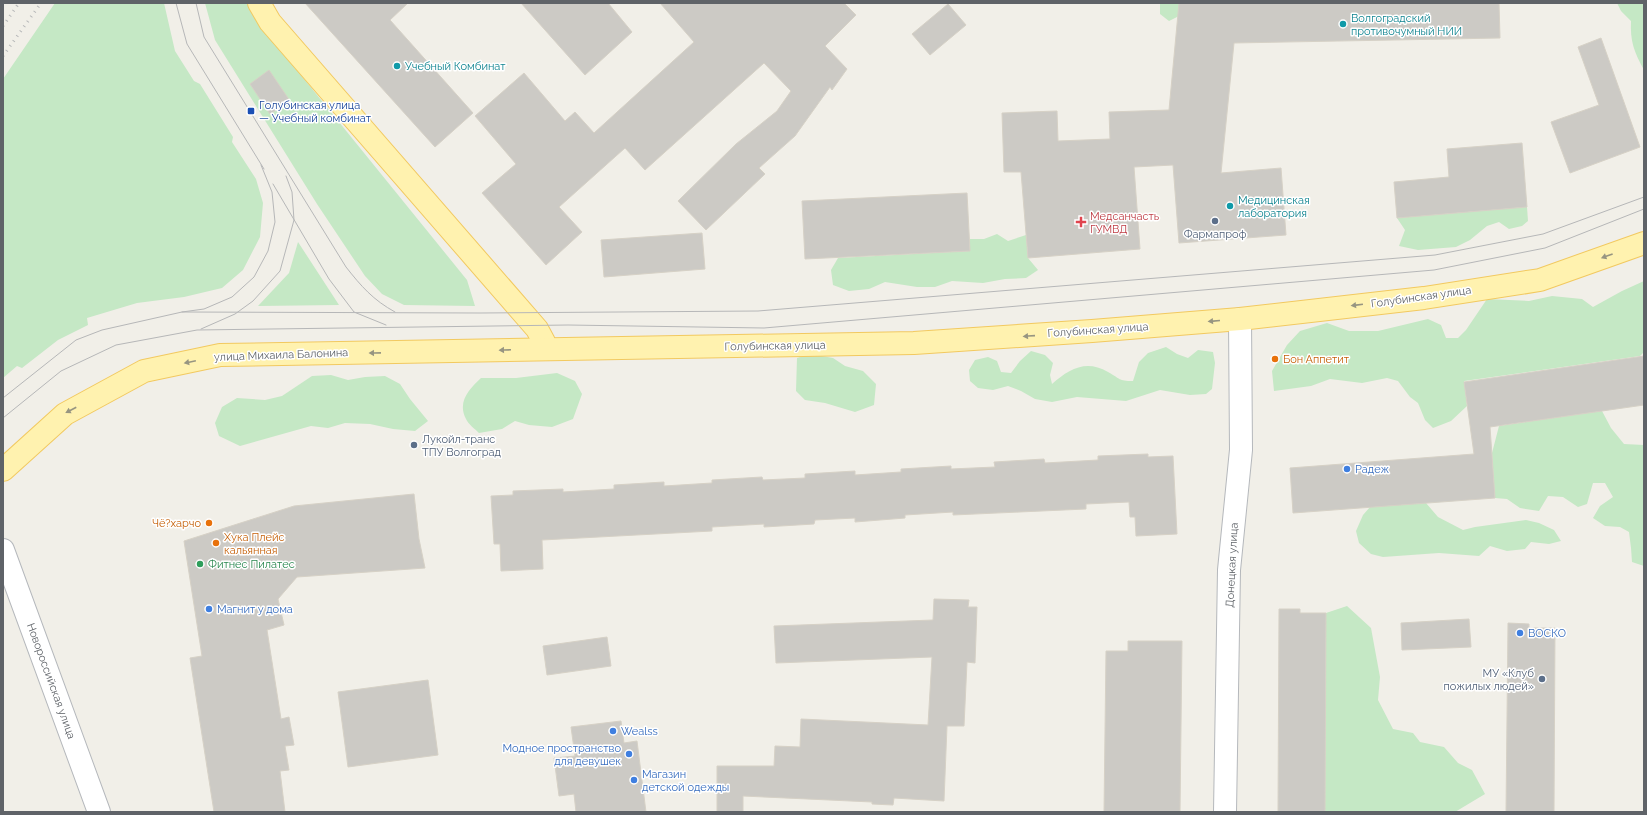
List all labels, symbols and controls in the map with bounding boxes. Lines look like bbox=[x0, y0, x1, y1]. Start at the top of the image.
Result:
place label: Волгоградский противочумный НИИ bbox=[1351, 12, 1462, 38]
marker: Волгоградский противочумный НИИ bbox=[1338, 19, 1348, 29]
place label: Учебный Комбинат bbox=[405, 60, 506, 73]
marker: Учебный Комбинат bbox=[392, 61, 402, 71]
place label: Голубинская улица — Учебный комбинат bbox=[259, 99, 372, 125]
marker: Голубинская улица — Учебный комбинат bbox=[246, 106, 256, 116]
place label: Медицинская лаборатория bbox=[1238, 194, 1310, 220]
marker: Медицинская лаборатория bbox=[1225, 201, 1235, 211]
place label: Медсанчасть ГУМВД bbox=[1090, 210, 1160, 236]
marker: Медсанчасть ГУМВД bbox=[1075, 216, 1087, 228]
marker: Фармапроф bbox=[1210, 216, 1220, 226]
place label: Фармапроф bbox=[1184, 228, 1247, 241]
one-way arrow bbox=[1601, 253, 1613, 259]
street label: Голубинская улица bbox=[1370, 284, 1472, 310]
one-way arrow bbox=[1351, 302, 1363, 309]
one-way arrow bbox=[1208, 318, 1220, 325]
street label: Голубинская улица bbox=[1047, 320, 1149, 340]
one-way arrow bbox=[1023, 332, 1035, 339]
street label: Голубинская улица bbox=[724, 339, 826, 353]
street label: улица Михаила Балонина bbox=[214, 346, 348, 364]
one-way arrow bbox=[498, 347, 511, 353]
one-way arrow bbox=[368, 350, 381, 356]
place label: Бон Аппетит bbox=[1283, 353, 1350, 366]
marker: Бон Аппетит bbox=[1270, 354, 1280, 364]
one-way arrow bbox=[184, 359, 196, 365]
one-way arrow bbox=[65, 407, 76, 414]
place label: Лукойл-транс ТПУ Волгоград bbox=[422, 433, 502, 459]
marker: Лукойл-транс ТПУ Волгоград bbox=[409, 440, 419, 450]
place label: Радеж bbox=[1355, 463, 1390, 476]
marker: Радеж bbox=[1342, 464, 1352, 474]
place label: Чё?харчо bbox=[152, 517, 201, 530]
marker: Чё?харчо bbox=[204, 518, 214, 528]
street label: Донецкая улица bbox=[1223, 522, 1241, 608]
place label: Хука Плейс кальянная bbox=[224, 531, 285, 557]
marker: Хука Плейс кальянная bbox=[211, 538, 221, 548]
place label: Фитнес Пилатес bbox=[208, 558, 295, 571]
marker: Фитнес Пилатес bbox=[195, 559, 205, 569]
place label: Магнит у дома bbox=[217, 603, 293, 616]
marker: Магнит у дома bbox=[204, 604, 214, 614]
street label: Новороссийская улица bbox=[24, 621, 78, 741]
place label: ВОСКО bbox=[1528, 627, 1566, 640]
marker: ВОСКО bbox=[1515, 628, 1525, 638]
place label: МУ «Клуб пожилых людей» bbox=[1443, 667, 1534, 693]
marker: МУ «Клуб пожилых людей» bbox=[1537, 674, 1547, 684]
place label: Wealss bbox=[621, 725, 658, 738]
marker: Wealss bbox=[608, 726, 618, 736]
place label: Модное пространство для девушек bbox=[503, 742, 621, 768]
marker: Модное пространство для девушек bbox=[624, 749, 634, 759]
place label: Магазин детской одежды bbox=[642, 768, 729, 794]
marker: Магазин детской одежды bbox=[629, 775, 639, 785]

